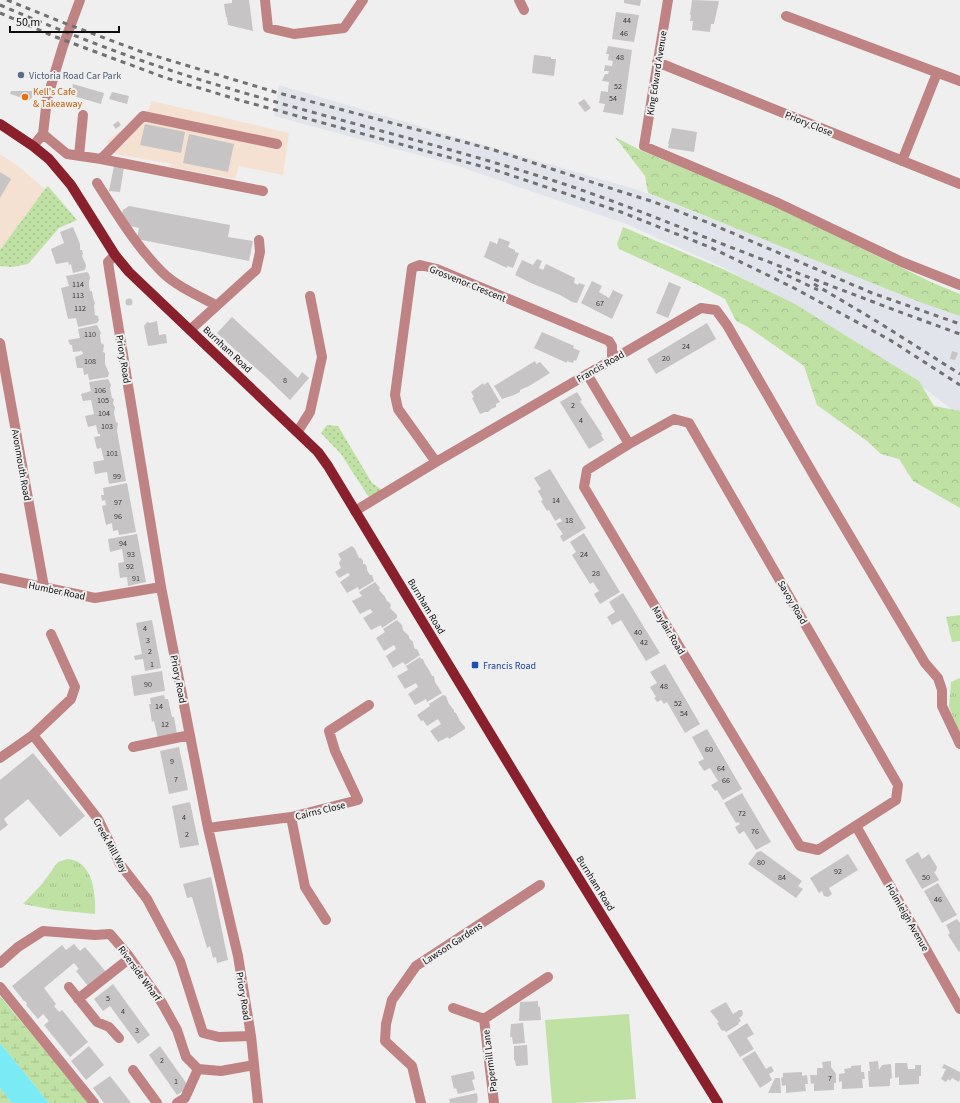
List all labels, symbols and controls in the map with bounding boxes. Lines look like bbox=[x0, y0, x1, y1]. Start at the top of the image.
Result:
scale bar bbox=[10, 8, 119, 34]
text: 50 m bbox=[16, 14, 40, 31]
house number: 44 bbox=[623, 15, 631, 26]
house number: 46 bbox=[620, 28, 628, 39]
street label: King Edward Avenue bbox=[643, 30, 671, 116]
house number: 48 bbox=[616, 52, 624, 63]
place label: Victoria Road Car Park bbox=[29, 69, 121, 83]
marker: Victoria Road Car Park bbox=[16, 70, 26, 80]
house number: 52 bbox=[614, 81, 622, 92]
place label: Kell's Cafe & Takeaway bbox=[33, 85, 83, 111]
marker: Kell's Cafe & Takeaway bbox=[20, 92, 30, 102]
house number: 54 bbox=[609, 93, 617, 104]
street label: Priory Close bbox=[783, 108, 835, 140]
street label: Grosvenor Crescent bbox=[427, 262, 509, 306]
house number: 114 bbox=[72, 279, 84, 290]
house number: 113 bbox=[72, 290, 84, 301]
house number: 67 bbox=[596, 298, 604, 309]
house number: 112 bbox=[74, 303, 86, 314]
street label: Burnham Road bbox=[200, 323, 255, 376]
house number: 110 bbox=[84, 329, 96, 340]
street label: Priory Road bbox=[112, 334, 134, 384]
house number: 24 bbox=[682, 341, 690, 352]
street label: Francis Road bbox=[574, 348, 627, 386]
house number: 20 bbox=[662, 353, 670, 364]
house number: 108 bbox=[84, 356, 96, 367]
house number: 8 bbox=[283, 375, 287, 386]
house number: 106 bbox=[94, 385, 106, 396]
house number: 105 bbox=[97, 395, 109, 406]
house number: 2 bbox=[571, 400, 575, 411]
house number: 104 bbox=[98, 408, 110, 419]
house number: 4 bbox=[579, 415, 583, 426]
house number: 103 bbox=[101, 421, 113, 432]
street label: Avonmouth Road bbox=[8, 428, 34, 502]
house number: 101 bbox=[106, 448, 118, 459]
house number: 99 bbox=[113, 471, 121, 482]
house number: 14 bbox=[552, 495, 560, 506]
house number: 97 bbox=[114, 497, 122, 508]
house number: 96 bbox=[114, 511, 122, 522]
house number: 18 bbox=[565, 515, 573, 526]
house number: 94 bbox=[119, 538, 127, 549]
house number: 93 bbox=[127, 549, 135, 560]
house number: 24 bbox=[580, 549, 588, 560]
house number: 92 bbox=[126, 561, 134, 572]
house number: 28 bbox=[592, 568, 600, 579]
house number: 91 bbox=[132, 573, 140, 584]
street label: Burnham Road bbox=[404, 576, 448, 637]
street label: Humber Road bbox=[27, 578, 86, 604]
street label: Savoy Road bbox=[774, 578, 810, 627]
street label: Mayfair Road bbox=[648, 604, 688, 657]
house number: 4 bbox=[143, 623, 147, 634]
house number: 40 bbox=[634, 627, 642, 638]
house number: 3 bbox=[146, 635, 150, 646]
house number: 42 bbox=[640, 637, 648, 648]
house number: 2 bbox=[148, 646, 152, 657]
street label: Priory Road bbox=[166, 654, 190, 705]
house number: 1 bbox=[150, 659, 154, 670]
place label: Francis Road bbox=[483, 659, 536, 673]
marker: Francis Road bbox=[470, 660, 480, 670]
house number: 90 bbox=[144, 679, 152, 690]
house number: 48 bbox=[660, 681, 668, 692]
house number: 52 bbox=[674, 698, 682, 709]
house number: 14 bbox=[155, 701, 163, 712]
house number: 54 bbox=[680, 708, 688, 719]
house number: 12 bbox=[161, 719, 169, 730]
house number: 60 bbox=[705, 744, 713, 755]
house number: 9 bbox=[170, 756, 174, 767]
house number: 64 bbox=[717, 763, 725, 774]
house number: 7 bbox=[174, 774, 178, 785]
house number: 66 bbox=[722, 775, 730, 786]
street label: Cairns Close bbox=[294, 798, 347, 824]
house number: 72 bbox=[738, 808, 746, 819]
house number: 4 bbox=[182, 812, 186, 823]
street label: Creek Mill Way bbox=[89, 816, 131, 875]
house number: 76 bbox=[751, 826, 759, 837]
house number: 2 bbox=[185, 829, 189, 840]
street label: Burnham Road bbox=[573, 853, 618, 914]
house number: 80 bbox=[757, 857, 765, 868]
house number: 92 bbox=[834, 866, 842, 877]
house number: 84 bbox=[778, 872, 786, 883]
house number: 50 bbox=[922, 872, 930, 883]
street label: Holmleigh Avenue bbox=[882, 881, 932, 954]
house number: 46 bbox=[934, 894, 942, 905]
street label: Lawson Gardens bbox=[420, 919, 485, 968]
street label: Riverside Wharf bbox=[114, 943, 165, 1005]
street label: Priory Road bbox=[232, 971, 254, 1021]
house number: 5 bbox=[106, 993, 110, 1004]
house number: 4 bbox=[121, 1006, 125, 1017]
house number: 3 bbox=[135, 1025, 139, 1036]
street label: Papermill Lane bbox=[479, 1029, 501, 1093]
house number: 2 bbox=[160, 1055, 164, 1066]
house number: 7 bbox=[828, 1073, 832, 1084]
house number: 1 bbox=[174, 1076, 178, 1087]

